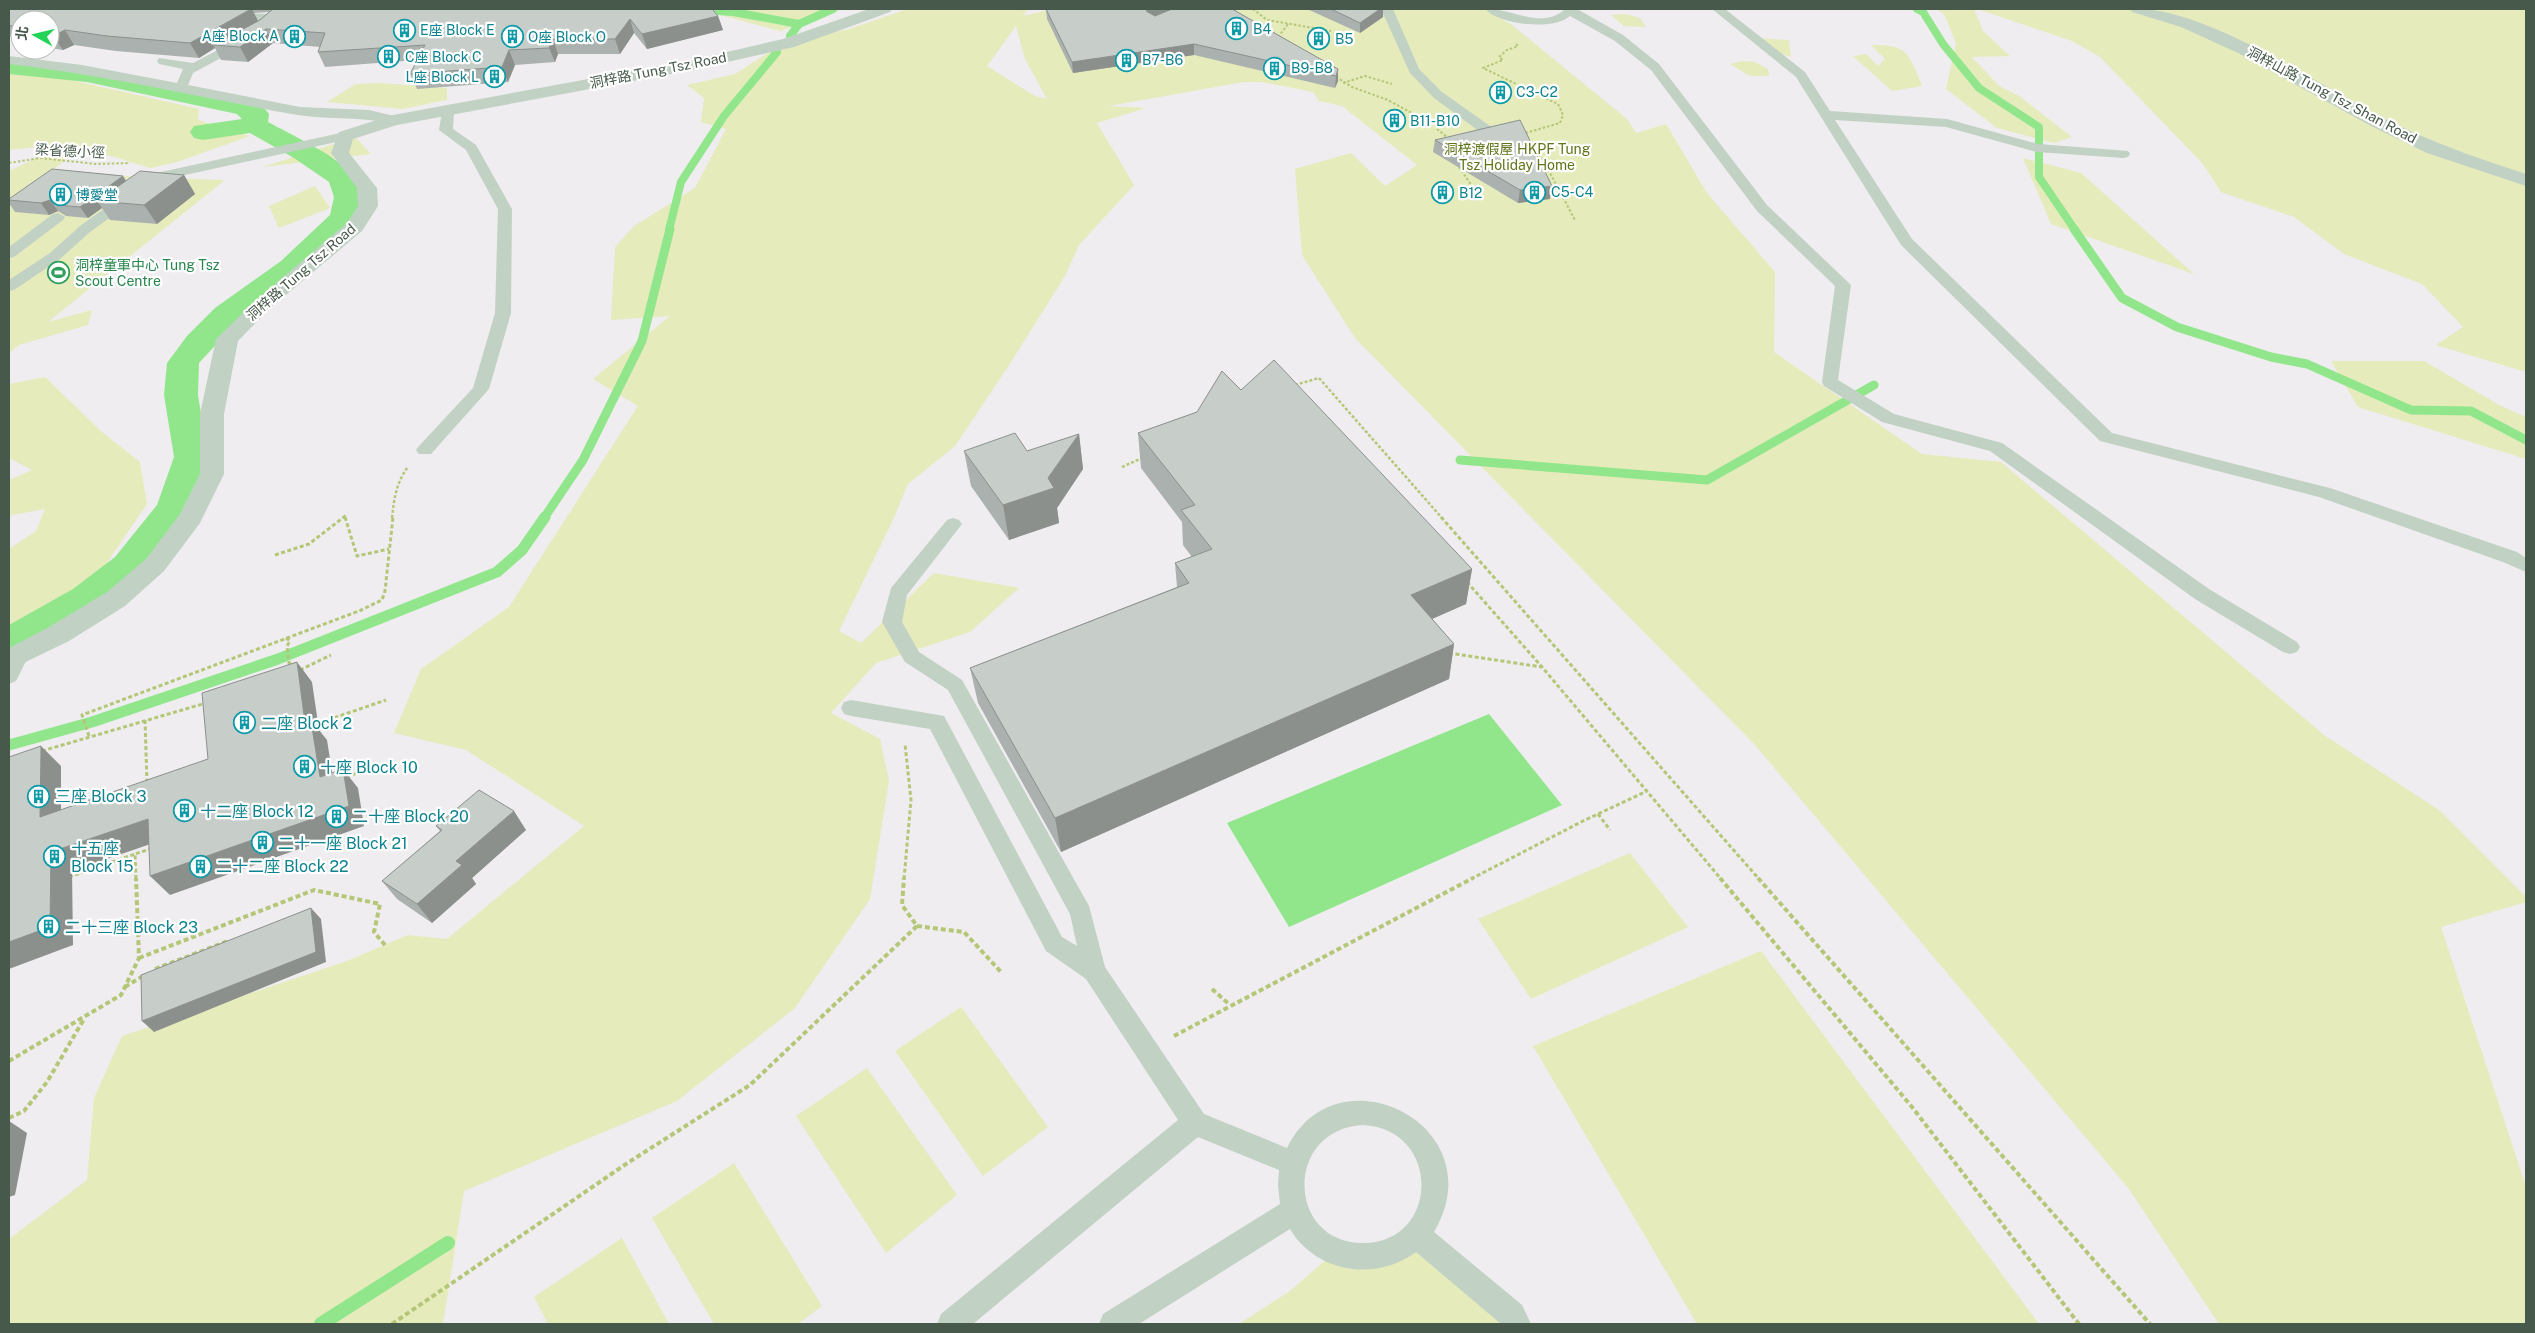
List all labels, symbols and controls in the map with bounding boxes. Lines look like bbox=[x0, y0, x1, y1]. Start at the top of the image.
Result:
north arrow bbox=[10, 10, 60, 60]
building icon: B4 bbox=[1225, 17, 1249, 41]
building icon: E座 Block E bbox=[392, 18, 416, 42]
place label: B4 bbox=[1253, 21, 1271, 37]
place label: E座 Block E bbox=[420, 22, 495, 38]
building icon: A座 Block A bbox=[283, 24, 307, 48]
text: 北 bbox=[13, 25, 31, 41]
building icon: O座 Block O bbox=[500, 25, 524, 49]
building icon: B5 bbox=[1307, 27, 1331, 51]
place label: A座 Block A bbox=[202, 28, 279, 44]
place label: O座 Block O bbox=[528, 29, 606, 45]
place label: B5 bbox=[1335, 31, 1353, 47]
street label: 洞梓山路 Tung Tsz Shan Road bbox=[2244, 43, 2420, 147]
building icon: C座 Block C bbox=[377, 45, 401, 69]
building icon: B7-B6 bbox=[1114, 48, 1138, 72]
place label: C座 Block C bbox=[405, 49, 482, 65]
street label: 洞梓路 Tung Tsz Road bbox=[588, 49, 728, 91]
place label: B7-B6 bbox=[1142, 52, 1183, 68]
building icon: B9-B8 bbox=[1263, 56, 1287, 80]
place label: B9-B8 bbox=[1291, 60, 1333, 76]
building icon: L座 Block L bbox=[483, 65, 507, 89]
place label: L座 Block L bbox=[405, 69, 479, 85]
building icon: C3-C2 bbox=[1488, 80, 1512, 104]
place label: C3-C2 bbox=[1516, 84, 1558, 100]
building icon: B11-B10 bbox=[1382, 109, 1406, 133]
place label: B11-B10 bbox=[1410, 113, 1460, 129]
street label: 梁省德小徑 bbox=[35, 141, 105, 161]
park label: 洞梓渡假屋 HKPF Tung Tsz Holiday Home bbox=[1444, 141, 1591, 173]
building icon: C5-C4 bbox=[1523, 180, 1547, 204]
building icon: B12 bbox=[1431, 181, 1455, 205]
building icon: 博愛堂 bbox=[48, 183, 72, 207]
place label: C5-C4 bbox=[1551, 184, 1594, 200]
place label: B12 bbox=[1459, 185, 1482, 201]
place label: 博愛堂 bbox=[76, 187, 118, 203]
street label: 洞梓路 Tung Tsz Road bbox=[243, 220, 359, 324]
place label: 洞梓童軍中心 Tung Tsz Scout Centre bbox=[75, 257, 220, 289]
sports icon: 洞梓童軍中心 Tung Tsz Scout Centre bbox=[47, 261, 71, 285]
building icon: 二座 Block 2 bbox=[233, 711, 257, 735]
place label: 二座 Block 2 bbox=[261, 714, 352, 733]
building icon: 十座 Block 10 bbox=[292, 755, 316, 779]
place label: 十座 Block 10 bbox=[320, 758, 418, 777]
building icon: 三座 Block 3 bbox=[27, 784, 51, 808]
place label: 三座 Block 3 bbox=[55, 787, 147, 806]
building icon: 十二座 Block 12 bbox=[172, 799, 196, 823]
place label: 十二座 Block 12 bbox=[200, 802, 314, 821]
building icon: 二十座 Block 20 bbox=[324, 804, 348, 828]
place label: 二十座 Block 20 bbox=[352, 807, 469, 826]
building icon: 二十一座 Block 21 bbox=[250, 831, 274, 855]
place label: 二十一座 Block 21 bbox=[278, 834, 408, 853]
place label: 十五座 Block 15 bbox=[71, 839, 133, 876]
building icon: 十五座 Block 15 bbox=[43, 845, 67, 869]
building icon: 二十二座 Block 22 bbox=[188, 854, 212, 878]
place label: 二十二座 Block 22 bbox=[216, 857, 349, 876]
building icon: 二十三座 Block 23 bbox=[37, 915, 61, 939]
place label: 二十三座 Block 23 bbox=[65, 918, 198, 937]

